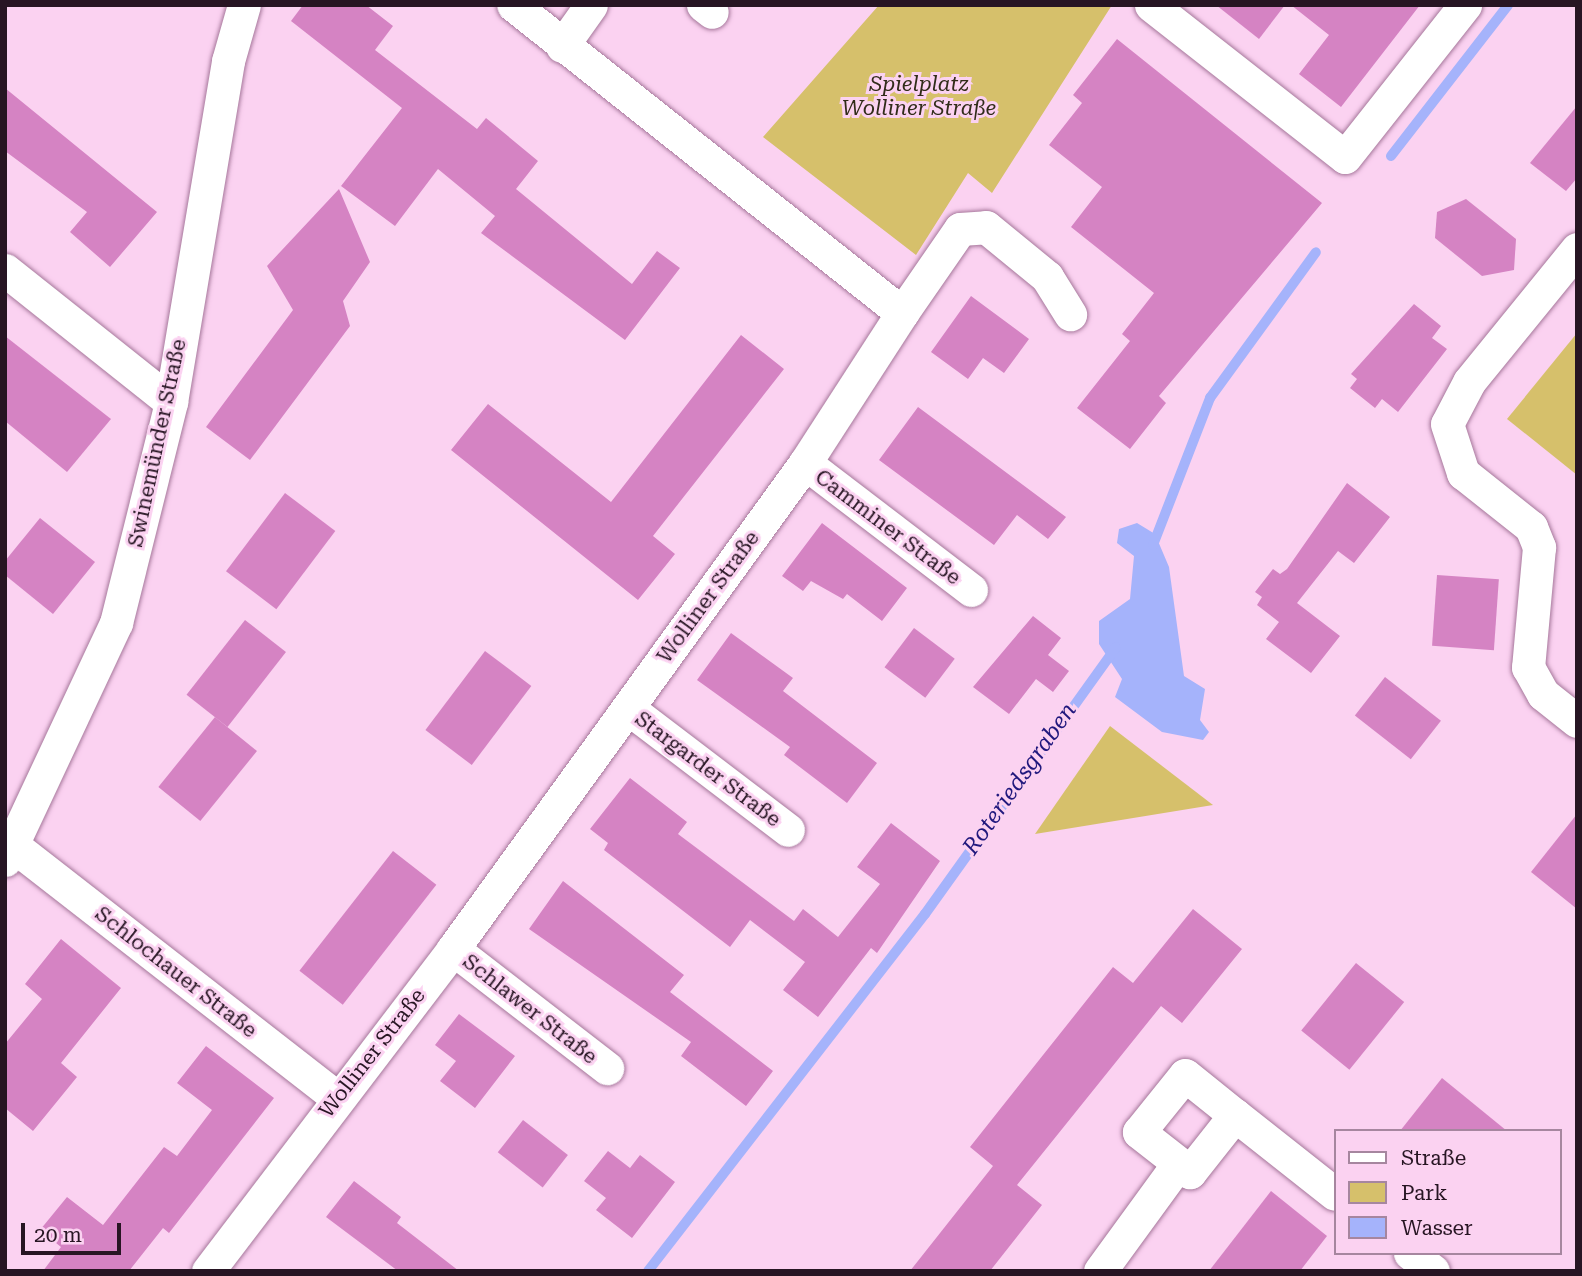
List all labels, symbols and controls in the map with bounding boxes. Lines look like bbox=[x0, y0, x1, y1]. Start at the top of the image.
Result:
park label: Spielplatz Wolliner Straße bbox=[842, 71, 996, 121]
street label: Swinemünder Straße bbox=[123, 337, 191, 549]
street label: Camminer Straße bbox=[810, 464, 966, 590]
street label: Wolliner Straße bbox=[652, 526, 764, 668]
water label: Roteriedsgraben bbox=[957, 698, 1083, 860]
street label: Stargarder Straße bbox=[630, 706, 786, 832]
street label: Schlochauer Straße bbox=[90, 901, 262, 1043]
street label: Schlawer Straße bbox=[458, 949, 602, 1069]
street label: Wolliner Straße bbox=[314, 983, 430, 1123]
legend bbox=[1334, 1129, 1561, 1255]
text: Straße bbox=[1401, 1146, 1466, 1170]
text: Park bbox=[1401, 1181, 1447, 1205]
scale bar bbox=[24, 1210, 124, 1254]
text: Wasser bbox=[1401, 1216, 1473, 1240]
text: 20 m bbox=[34, 1223, 82, 1247]

